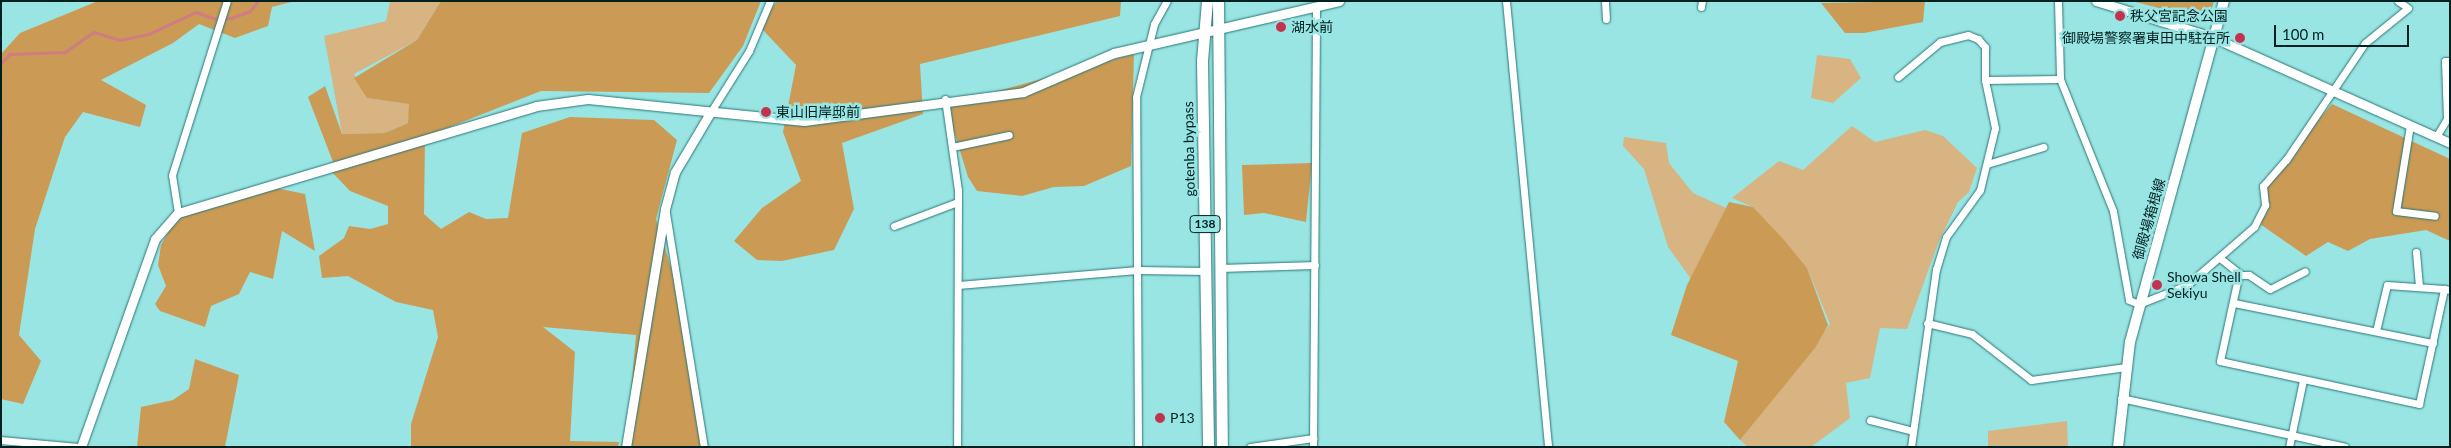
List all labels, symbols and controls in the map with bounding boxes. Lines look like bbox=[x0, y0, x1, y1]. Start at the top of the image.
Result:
place label: 秩父宮記念公園 bbox=[2130, 8, 2228, 24]
marker: 秩父宮記念公園 bbox=[2114, 10, 2126, 22]
scale bar bbox=[2276, 15, 2411, 47]
place label: 湖水前 bbox=[1291, 19, 1333, 35]
marker: 湖水前 bbox=[1275, 21, 1287, 33]
text: 100 m bbox=[2282, 25, 2324, 43]
place label: 御殿場警察署東田中駐在所 bbox=[2062, 30, 2230, 46]
marker: 御殿場警察署東田中駐在所 bbox=[2234, 32, 2246, 44]
street label: gotenba bypass bbox=[1180, 101, 1198, 197]
place label: 東山旧岸邸前 bbox=[776, 104, 860, 120]
marker: 東山旧岸邸前 bbox=[760, 106, 772, 118]
street label: 御殿場箱根線 bbox=[2129, 176, 2169, 262]
road number: 138 bbox=[1189, 214, 1221, 233]
place label: Showa Shell Sekiyu bbox=[2167, 269, 2241, 302]
marker: Showa Shell Sekiyu bbox=[2151, 279, 2163, 291]
place label: P13 bbox=[1170, 410, 1195, 426]
marker: P13 bbox=[1154, 412, 1166, 424]

